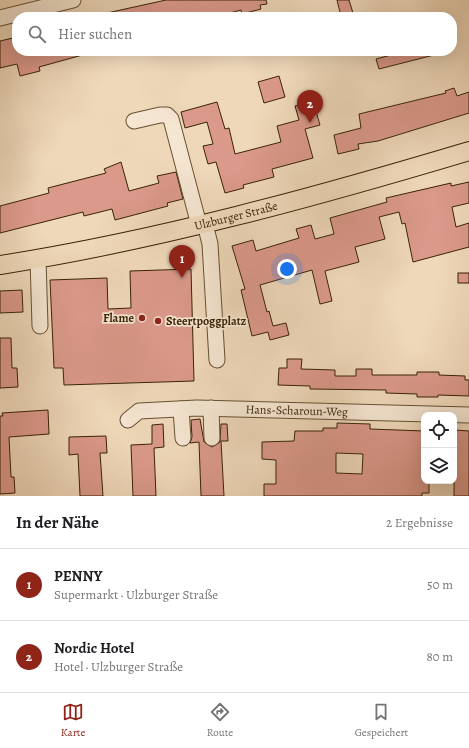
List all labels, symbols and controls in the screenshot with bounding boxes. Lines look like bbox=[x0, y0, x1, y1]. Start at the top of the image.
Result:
search box bbox=[12, 12, 457, 56]
icon: search bbox=[26, 23, 48, 45]
text: Hier suchen bbox=[58, 24, 132, 44]
pin: 2 bbox=[297, 90, 323, 123]
street label: Ulzburger Straße bbox=[193, 198, 279, 234]
pin: 1 bbox=[169, 245, 195, 278]
your location bbox=[277, 259, 297, 279]
place label: Flame bbox=[103, 310, 134, 326]
marker: Flame bbox=[137, 313, 147, 323]
place label: Steertpoggplatz bbox=[166, 313, 247, 329]
marker: Steertpoggplatz bbox=[153, 316, 163, 326]
street label: Hans-Scharoun-Weg bbox=[245, 401, 348, 420]
map controls bbox=[421, 412, 457, 484]
button: locate bbox=[421, 412, 457, 448]
button: layers bbox=[421, 448, 457, 484]
text: In der Nähe bbox=[16, 511, 99, 534]
text: 2 Ergebnisse bbox=[386, 514, 453, 531]
text: PENNY bbox=[54, 566, 102, 586]
text: 1 bbox=[27, 576, 31, 593]
text: 50 m bbox=[427, 576, 453, 593]
text: Supermarkt · Ulzburger Straße bbox=[54, 586, 218, 603]
text: Nordic Hotel bbox=[54, 638, 134, 658]
text: 2 bbox=[26, 648, 32, 665]
text: 80 m bbox=[426, 648, 453, 665]
text: Hotel · Ulzburger Straße bbox=[54, 658, 183, 675]
tab: Karte bbox=[61, 701, 85, 740]
tab: Route bbox=[207, 701, 233, 740]
tab: Gespeichert bbox=[355, 701, 408, 740]

